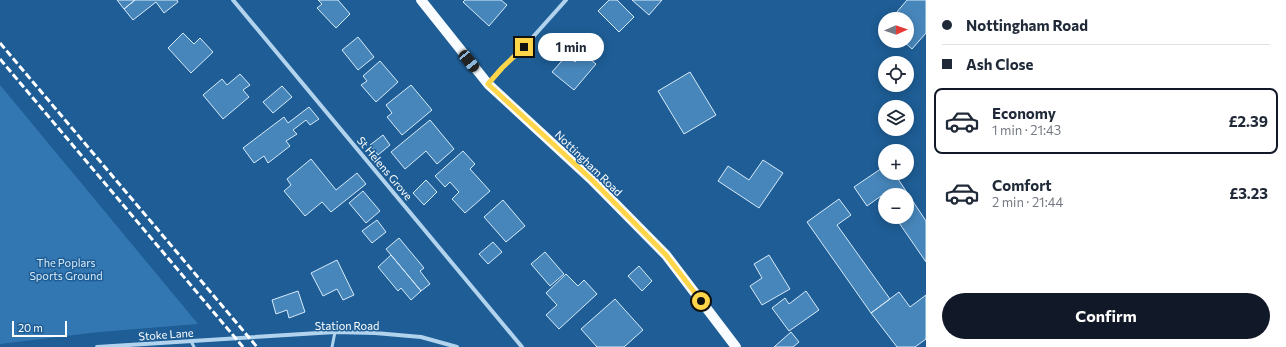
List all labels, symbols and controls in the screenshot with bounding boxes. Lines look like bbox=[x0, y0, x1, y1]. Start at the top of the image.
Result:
north arrow bbox=[878, 12, 914, 48]
map controls bbox=[878, 12, 914, 224]
text: Nottingham Road bbox=[966, 16, 1088, 34]
callout: 1 min bbox=[538, 33, 604, 61]
route end bbox=[515, 38, 533, 56]
text: 1 min bbox=[556, 39, 586, 55]
car bbox=[457, 48, 481, 74]
text: Ash Close bbox=[966, 55, 1033, 73]
button: locate bbox=[878, 56, 914, 92]
button: layers bbox=[878, 100, 914, 136]
icon: car bbox=[944, 103, 980, 139]
text: Economy bbox=[992, 104, 1056, 122]
text: £2.39 bbox=[1228, 112, 1268, 130]
text: 1 min · 21:43 bbox=[992, 122, 1061, 138]
street label: Nottingham Road bbox=[553, 128, 625, 198]
street label: St Helens Grove bbox=[355, 134, 415, 203]
button: + bbox=[878, 144, 914, 180]
icon: car bbox=[944, 175, 980, 211]
text: Comfort bbox=[992, 176, 1052, 194]
text: £3.23 bbox=[1229, 184, 1268, 202]
button: − bbox=[878, 188, 914, 224]
text: 2 min · 21:44 bbox=[992, 194, 1063, 210]
park label: The Poplars Sports Ground bbox=[29, 256, 103, 282]
route start bbox=[692, 292, 710, 310]
button: Confirm bbox=[942, 293, 1270, 339]
scale bar bbox=[12, 319, 67, 338]
street label: Station Road bbox=[315, 319, 379, 332]
text: 20 m bbox=[18, 321, 43, 334]
street label: Stoke Lane bbox=[138, 326, 194, 342]

